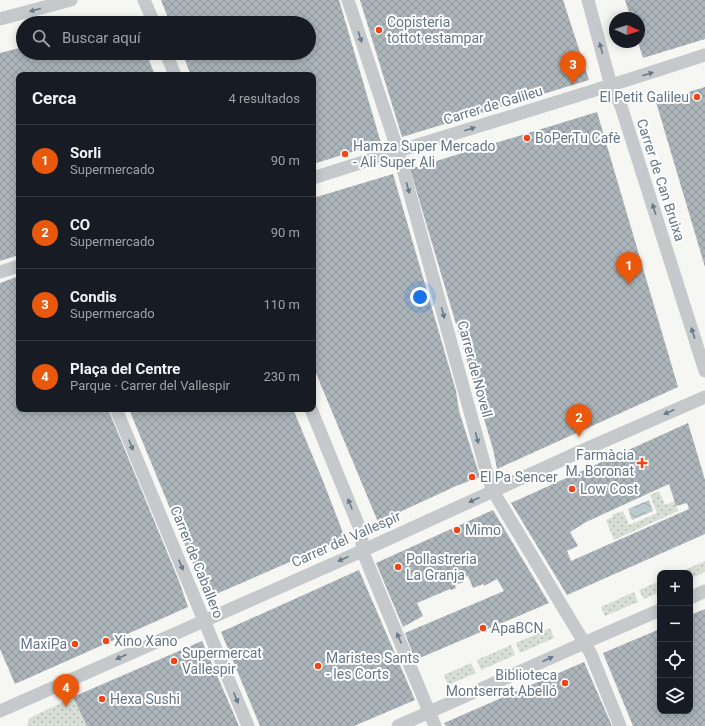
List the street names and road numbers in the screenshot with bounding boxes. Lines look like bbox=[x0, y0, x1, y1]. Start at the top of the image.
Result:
street label: Carrer de Galileu bbox=[441, 82, 545, 128]
street label: Carrer de Can Bruixa bbox=[634, 117, 688, 243]
street label: Carrer de Novell bbox=[454, 319, 496, 419]
street label: Carrer de Caballero bbox=[167, 504, 227, 620]
street label: Carrer del Vallespir bbox=[289, 508, 403, 570]

